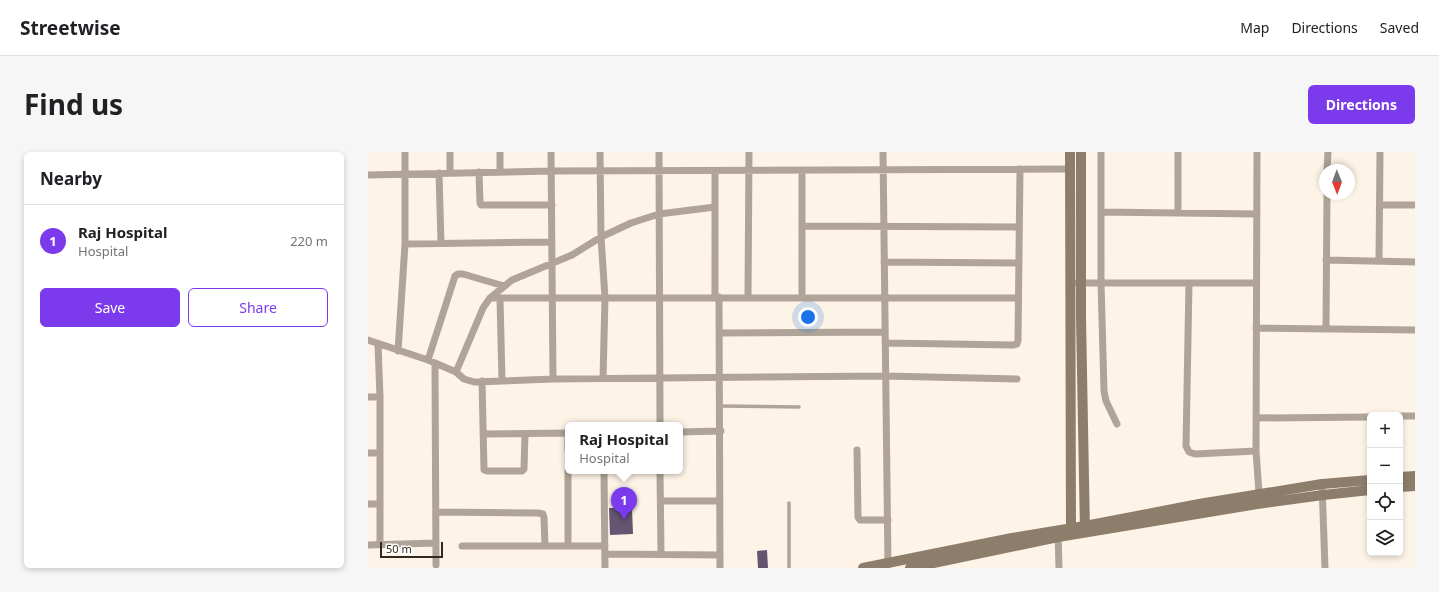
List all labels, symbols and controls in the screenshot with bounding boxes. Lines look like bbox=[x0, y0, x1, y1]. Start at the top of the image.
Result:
text: Streetwise bbox=[20, 15, 121, 41]
text: Map bbox=[1240, 18, 1269, 37]
text: Directions bbox=[1291, 18, 1358, 37]
text: Saved bbox=[1380, 18, 1419, 37]
text: Find us bbox=[24, 85, 123, 123]
button: Directions bbox=[1308, 85, 1415, 124]
north arrow bbox=[1319, 164, 1355, 200]
text: Nearby bbox=[40, 167, 102, 190]
text: Raj Hospital bbox=[78, 222, 168, 242]
text: 1 bbox=[49, 232, 57, 250]
text: 220 m bbox=[290, 232, 328, 250]
text: Hospital bbox=[78, 242, 128, 260]
button: Save bbox=[40, 288, 180, 327]
button: Share bbox=[188, 288, 328, 327]
your location bbox=[798, 307, 818, 327]
map controls bbox=[1367, 412, 1403, 556]
button: + bbox=[1367, 412, 1403, 448]
popup bbox=[565, 422, 683, 474]
text: Raj Hospital bbox=[579, 429, 669, 449]
button: − bbox=[1367, 448, 1403, 484]
text: Hospital bbox=[579, 449, 630, 467]
button: locate bbox=[1367, 484, 1403, 520]
pin: 1 bbox=[611, 487, 637, 520]
button: layers bbox=[1367, 520, 1403, 556]
scale bar bbox=[380, 540, 443, 559]
text: 50 m bbox=[386, 541, 412, 556]

